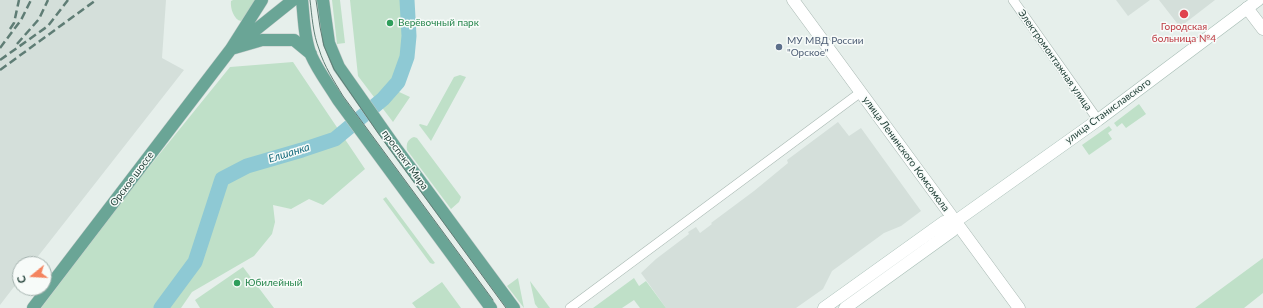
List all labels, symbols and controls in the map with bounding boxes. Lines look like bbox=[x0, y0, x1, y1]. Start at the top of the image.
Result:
street label: Электромонтажная улица bbox=[1016, 7, 1094, 113]
marker: Городская больница №4 bbox=[1178, 8, 1190, 20]
place label: Верёвочный парк bbox=[398, 17, 479, 29]
marker: Верёвочный парк bbox=[385, 18, 395, 28]
place label: Городская больница №4 bbox=[1152, 21, 1216, 44]
place label: МУ МВД России "Орское" bbox=[787, 35, 864, 58]
marker: МУ МВД России "Орское" bbox=[774, 42, 784, 52]
street label: улица Станиславского bbox=[1063, 76, 1153, 146]
street label: улица Ленинского Комсомола bbox=[860, 94, 952, 214]
street label: проспект Мира bbox=[379, 128, 431, 192]
water label: Елшанка bbox=[267, 140, 311, 166]
street label: Орское шоссе bbox=[108, 149, 156, 209]
north arrow bbox=[12, 256, 52, 296]
text: С bbox=[14, 274, 28, 285]
place label: Юбилейный bbox=[245, 277, 302, 289]
marker: Юбилейный bbox=[232, 278, 242, 288]

